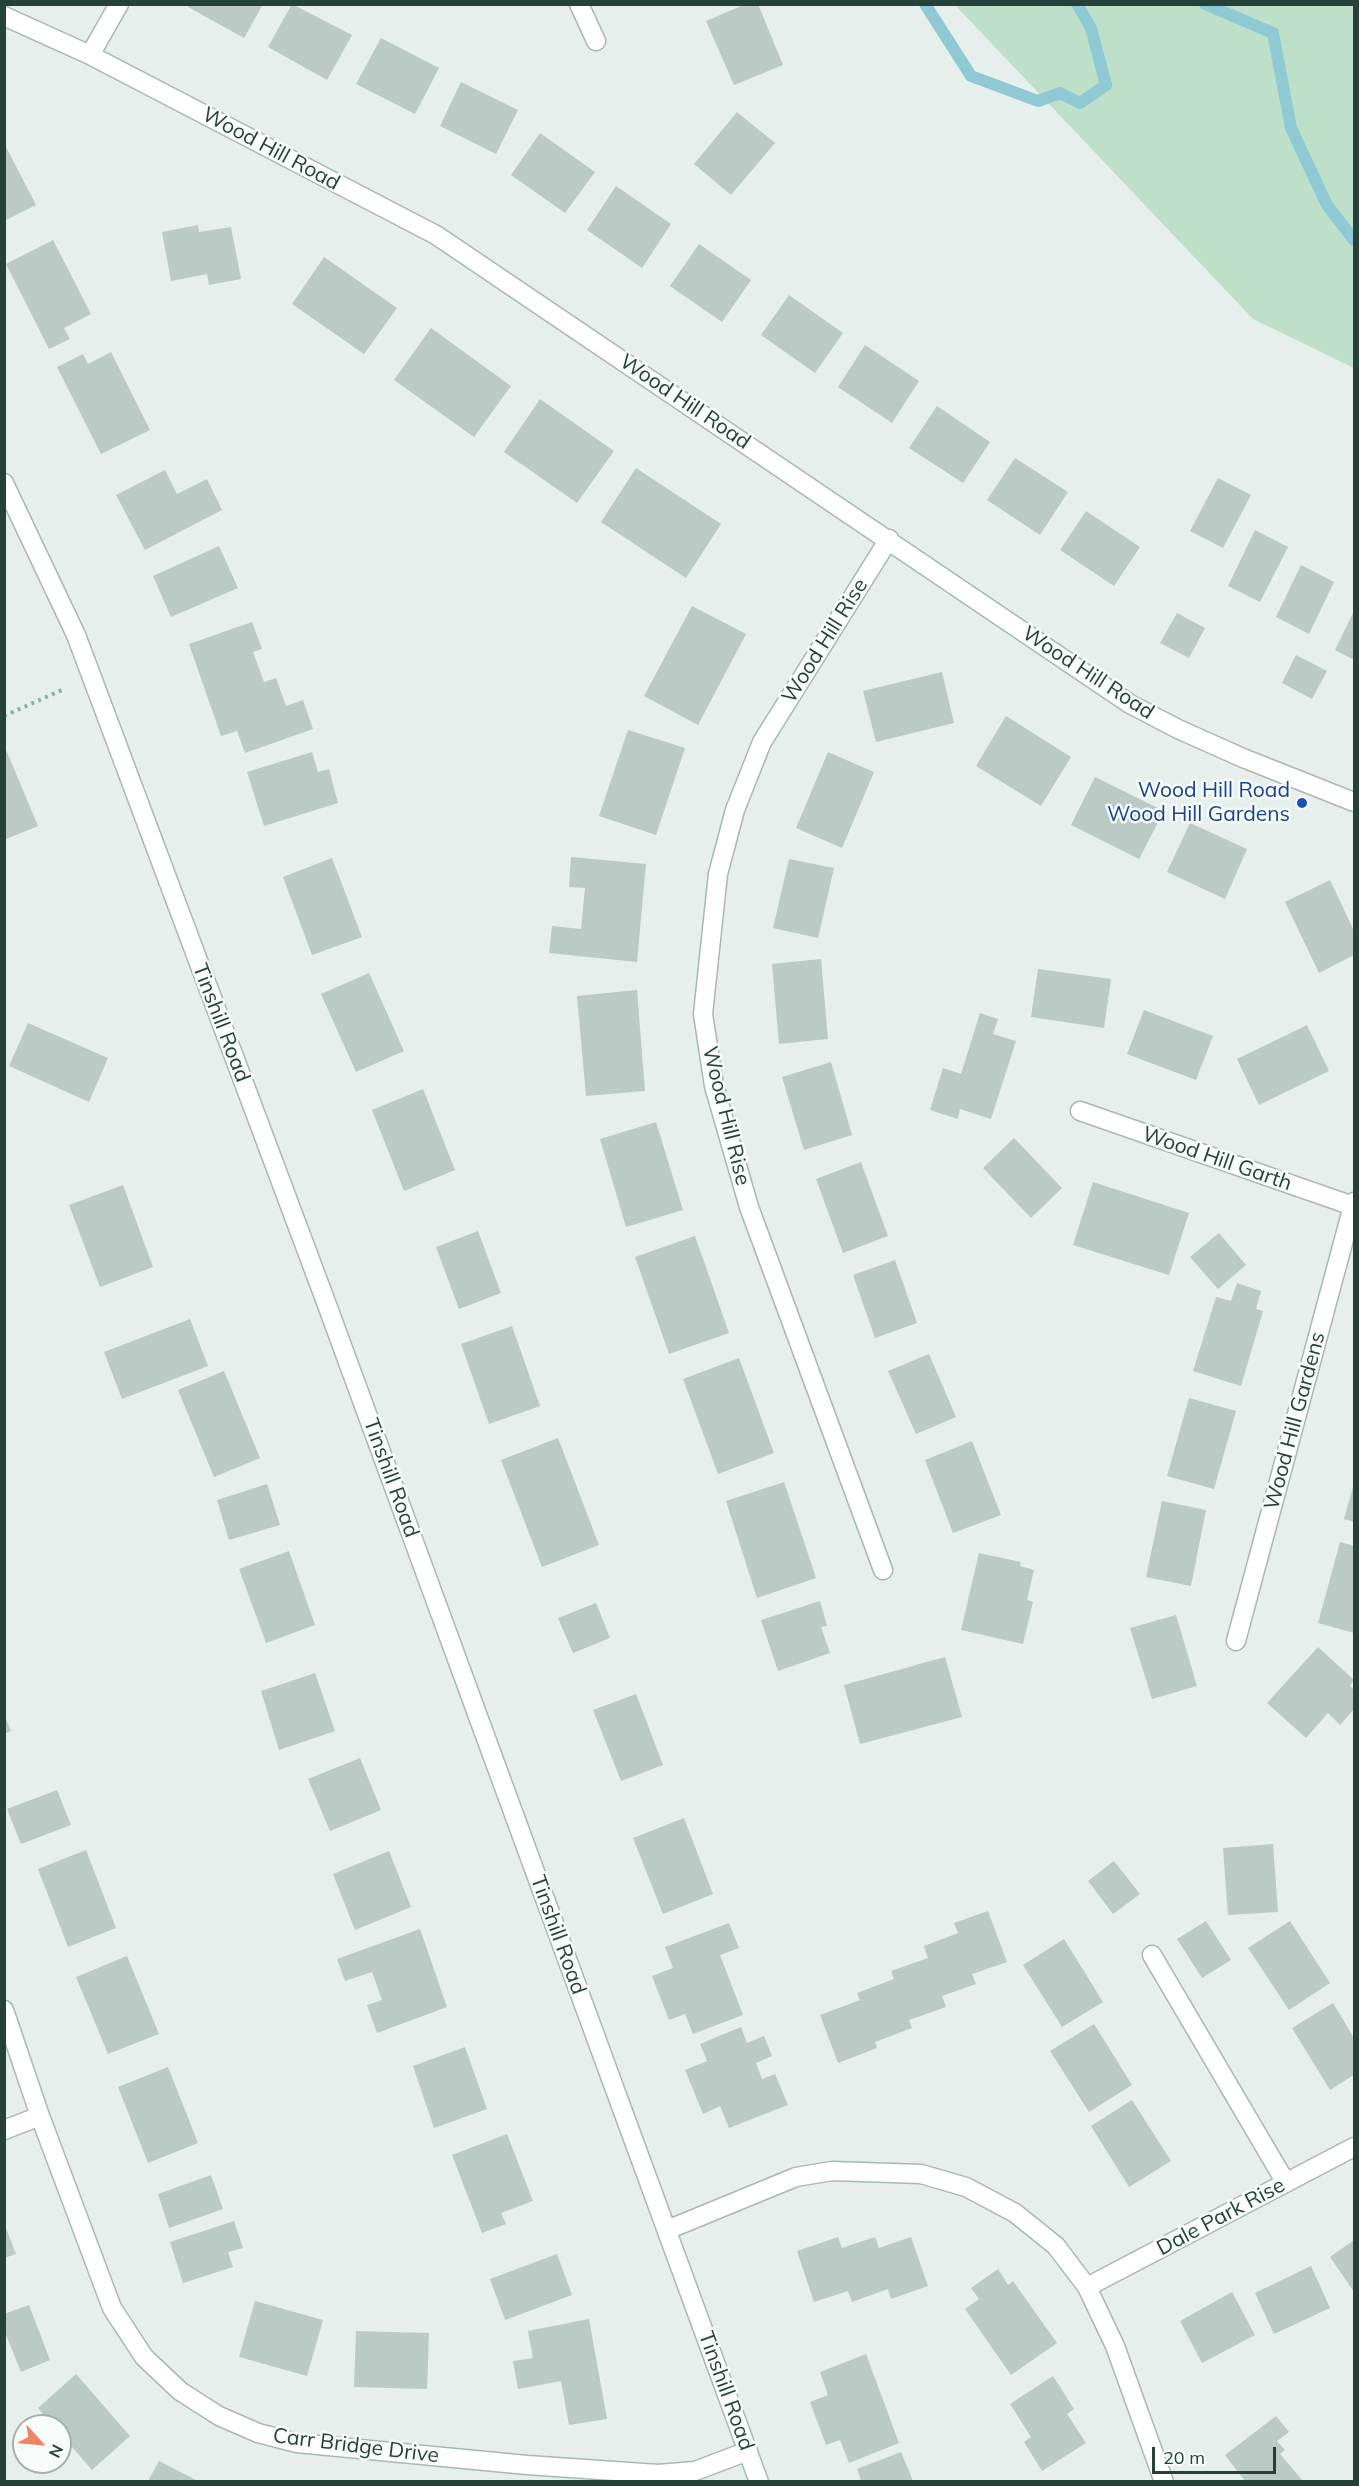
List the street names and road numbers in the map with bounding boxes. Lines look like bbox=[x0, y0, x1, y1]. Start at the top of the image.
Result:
street label: Wood Hill Road bbox=[198, 102, 344, 196]
street label: Wood Hill Road bbox=[615, 349, 755, 455]
street label: Wood Hill Rise bbox=[777, 574, 873, 708]
street label: Wood Hill Road bbox=[1017, 621, 1159, 725]
street label: Tinshill Road bbox=[187, 960, 255, 1086]
street label: Wood Hill Rise bbox=[697, 1044, 755, 1188]
street label: Wood Hill Garth bbox=[1139, 1122, 1295, 1196]
street label: Wood Hill Gardens bbox=[1259, 1329, 1331, 1513]
street label: Tinshill Road bbox=[358, 1415, 424, 1541]
street label: Tinshill Road bbox=[525, 1872, 591, 1998]
street label: Dale Park Rise bbox=[1153, 2173, 1289, 2261]
street label: Tinshill Road bbox=[693, 2328, 759, 2454]
street label: Carr Bridge Drive bbox=[272, 2423, 440, 2469]

